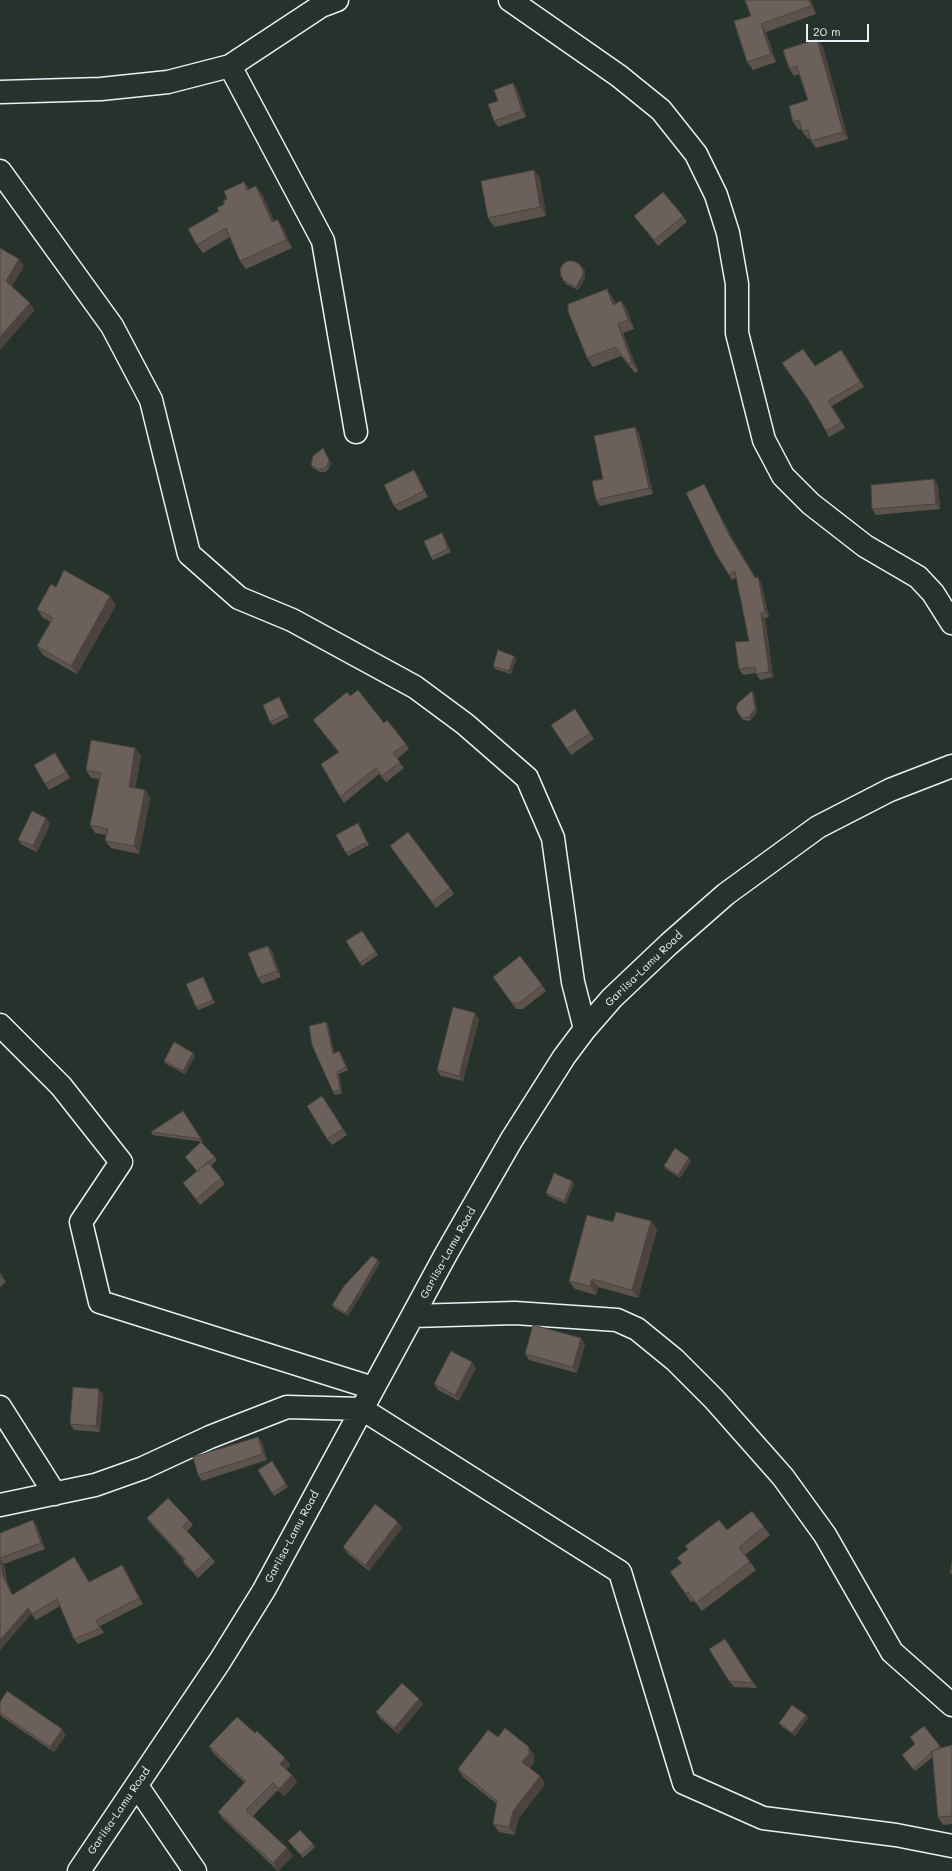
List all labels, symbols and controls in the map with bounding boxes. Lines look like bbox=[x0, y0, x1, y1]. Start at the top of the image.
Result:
scale bar bbox=[808, 16, 871, 42]
text: 20 m bbox=[813, 23, 841, 39]
street label: Gariisa-Lamu Road bbox=[603, 929, 685, 1009]
street label: Gariisa-Lamu Road bbox=[417, 1205, 479, 1301]
street label: Gariisa-Lamu Road bbox=[262, 1489, 322, 1585]
street label: Gariisa-Lamu Road bbox=[85, 1765, 153, 1857]

